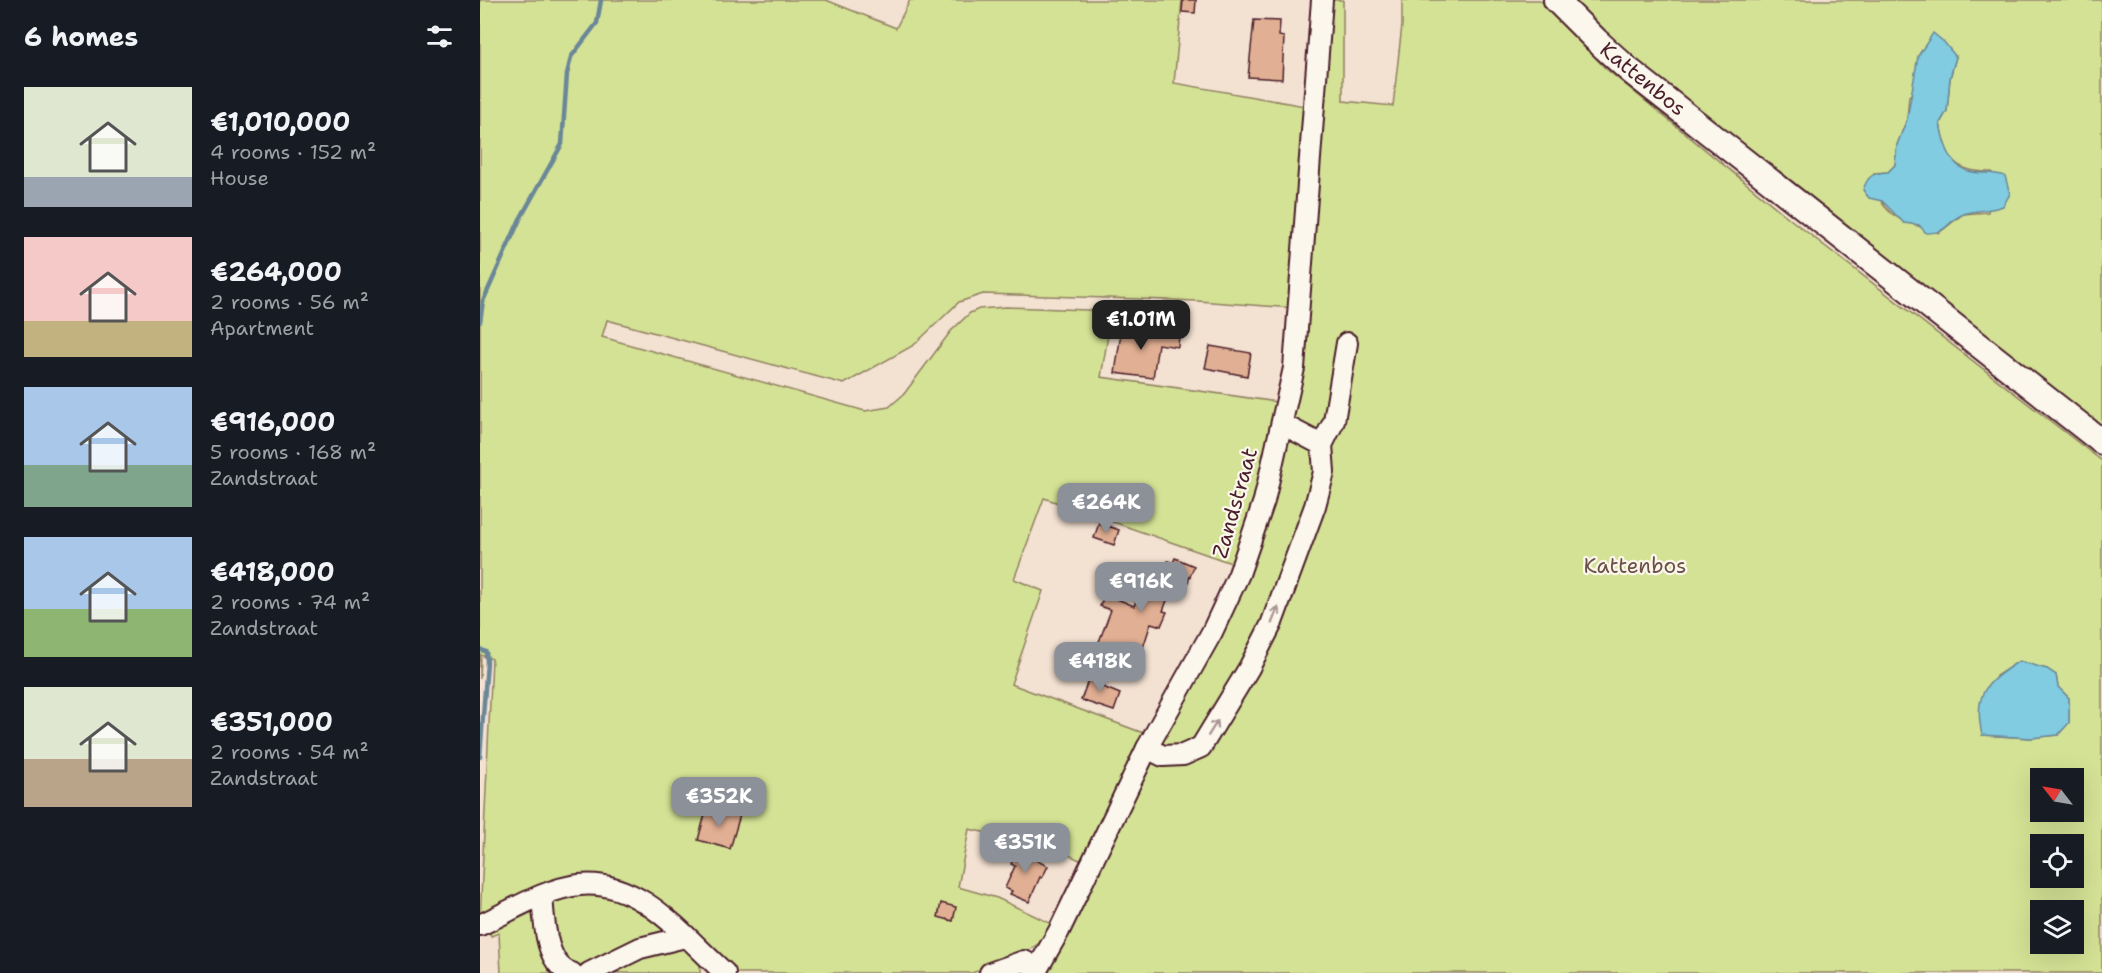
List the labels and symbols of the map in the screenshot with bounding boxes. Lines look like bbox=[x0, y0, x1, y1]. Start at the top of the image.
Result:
street label: Kattenbos bbox=[1594, 36, 1692, 122]
pin: €1.01M bbox=[1092, 300, 1190, 351]
street label: Zandstraat bbox=[1206, 444, 1264, 562]
pin: €264K bbox=[1064, 483, 1148, 534]
park label: Kattenbos bbox=[1584, 552, 1686, 580]
pin: €916K bbox=[1099, 562, 1183, 613]
one-way arrow bbox=[1270, 607, 1281, 625]
pin: €418K bbox=[1058, 642, 1142, 693]
one-way arrow bbox=[1207, 720, 1219, 737]
north arrow bbox=[2030, 768, 2084, 822]
pin: €352K bbox=[677, 777, 761, 828]
pin: €351K bbox=[983, 823, 1067, 874]

